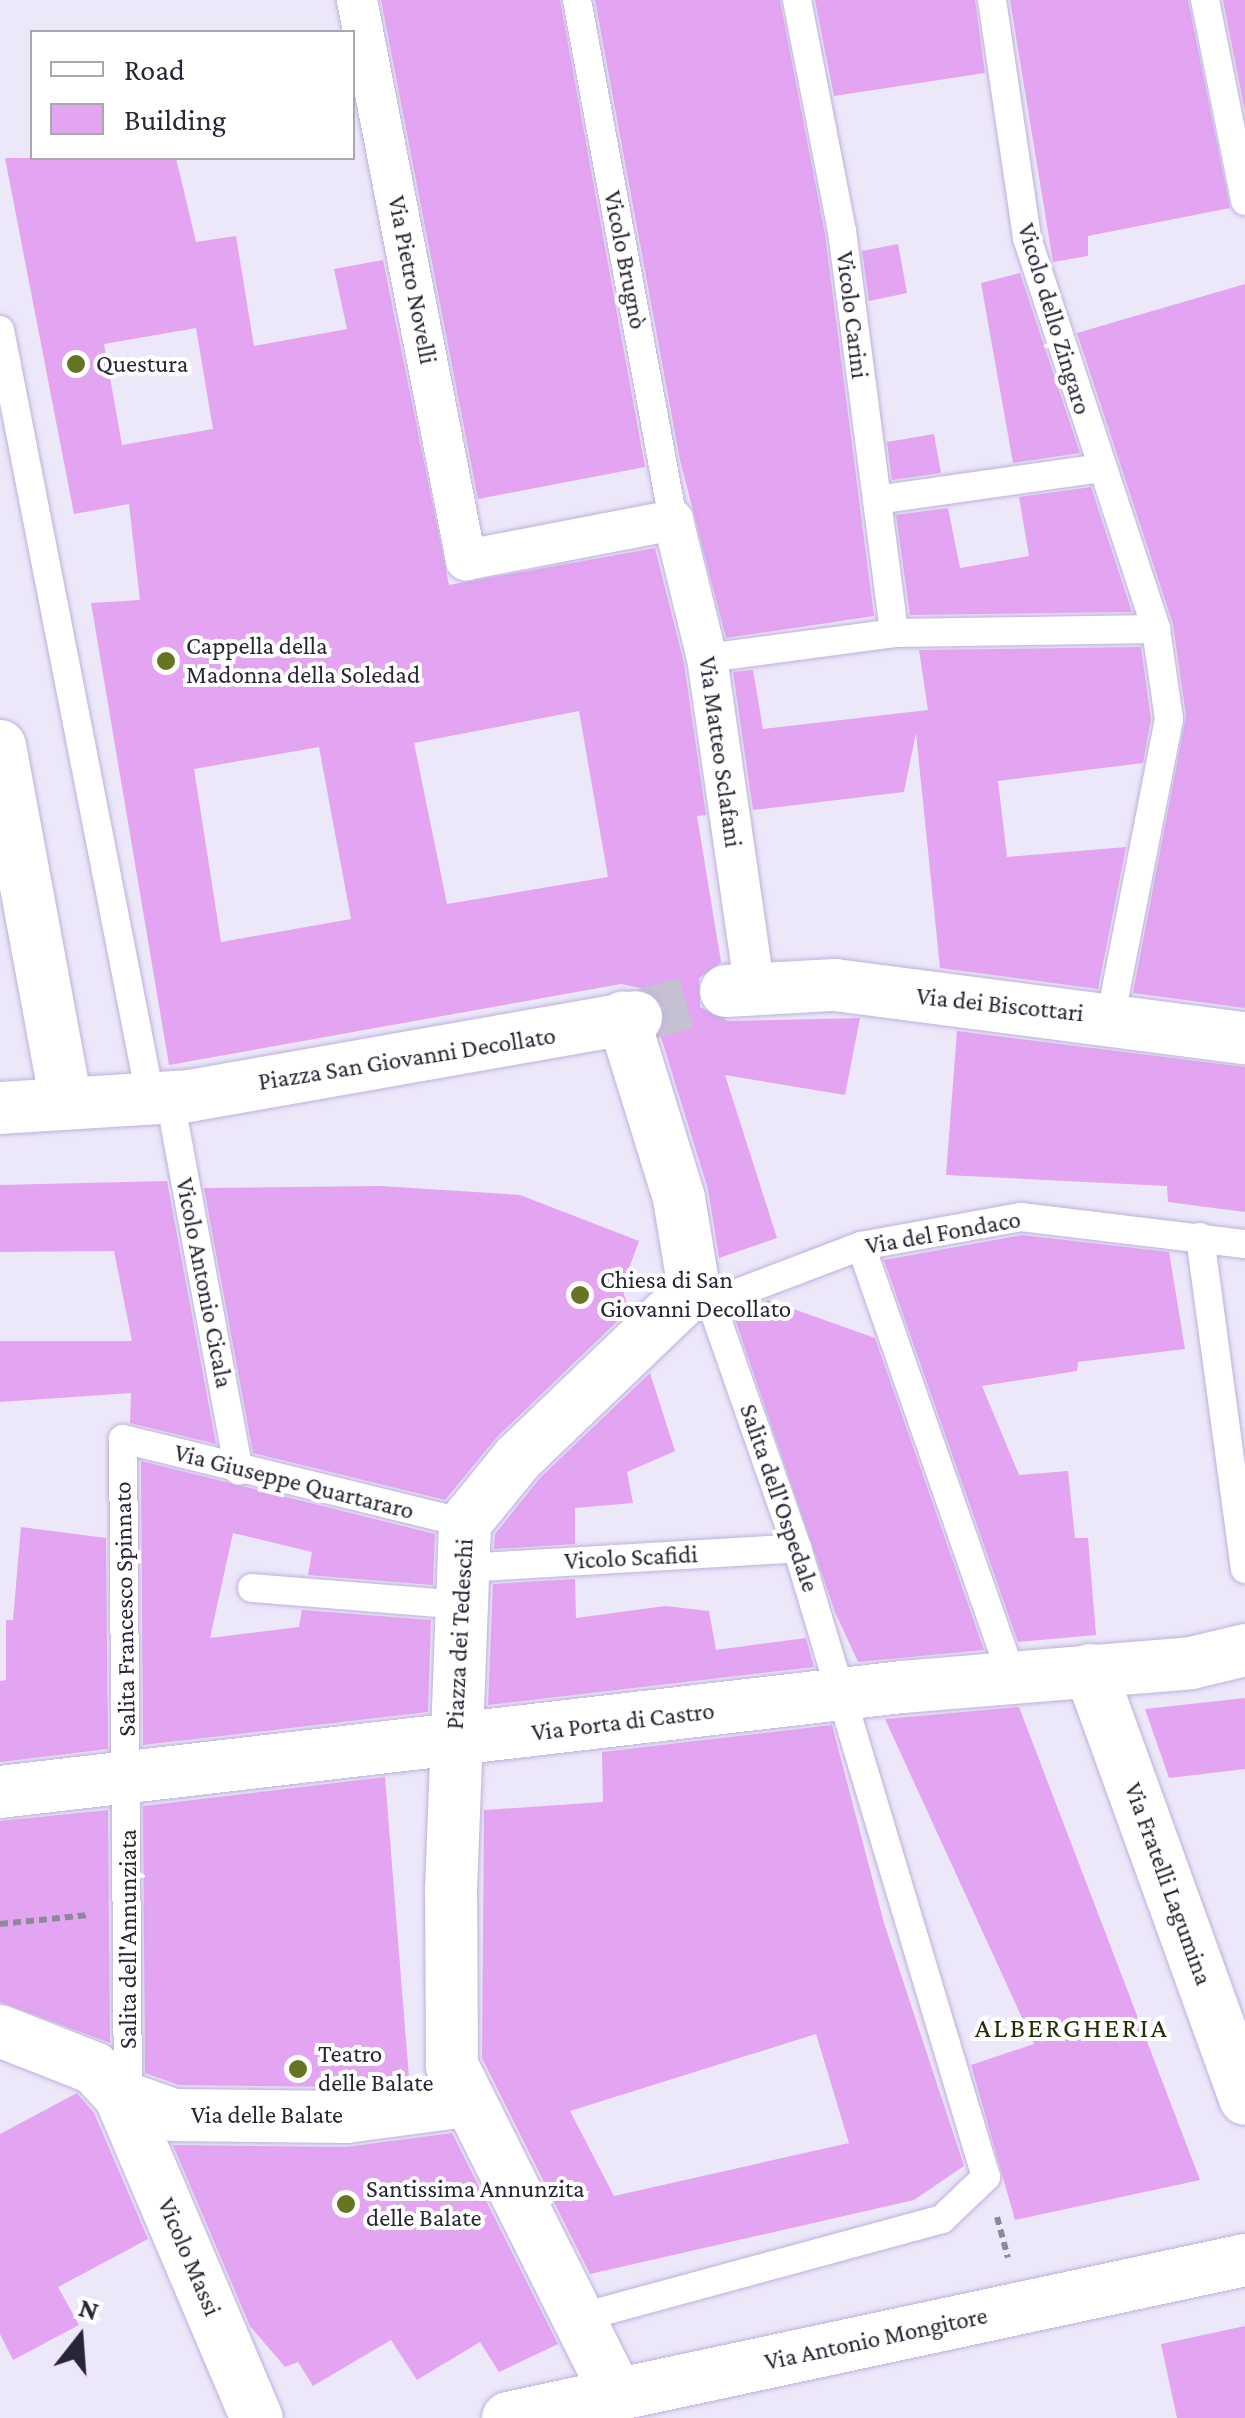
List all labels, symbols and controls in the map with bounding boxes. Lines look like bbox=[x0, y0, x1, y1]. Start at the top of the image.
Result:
legend bbox=[30, 30, 355, 160]
text: Road bbox=[124, 53, 185, 86]
text: Building bbox=[124, 103, 226, 136]
street label: Vicolo Brugnò bbox=[597, 188, 653, 332]
street label: Via Pietro Novelli bbox=[381, 193, 443, 367]
street label: Vicolo dello Zingaro bbox=[1011, 220, 1097, 418]
street label: Vicolo Carini bbox=[829, 249, 875, 381]
place label: Questura bbox=[96, 349, 188, 379]
marker: Questura bbox=[65, 353, 87, 375]
place label: Cappella della Madonna della Soledad bbox=[186, 632, 420, 691]
marker: Cappella della Madonna della Soledad bbox=[155, 650, 177, 672]
street label: Via Matteo Sclafani bbox=[692, 655, 748, 849]
street label: Via dei Biscottari bbox=[915, 981, 1085, 1029]
street label: Piazza San Giovanni Decollato bbox=[256, 1021, 558, 1097]
street label: Vicolo Antonio Cicala bbox=[169, 1175, 239, 1391]
street label: Via del Fondaco bbox=[863, 1205, 1023, 1261]
place label: Chiesa di San Giovanni Decollato bbox=[600, 1266, 791, 1325]
marker: Chiesa di San Giovanni Decollato bbox=[569, 1284, 591, 1306]
street label: Salita dell'Ospedale bbox=[733, 1400, 825, 1596]
street label: Via Giuseppe Quartararo bbox=[171, 1438, 417, 1526]
street label: Salita Francesco Spinnato bbox=[108, 1481, 142, 1737]
street label: Piazza dei Tedeschi bbox=[440, 1538, 480, 1730]
street label: Vicolo Scafidi bbox=[564, 1540, 698, 1576]
street label: Via Porta di Castro bbox=[530, 1696, 716, 1748]
street label: Via Fratelli Lagumina bbox=[1117, 1779, 1219, 1989]
street label: Salita dell'Annunziata bbox=[113, 1829, 143, 2049]
district label: ALBERGHERIA bbox=[975, 2011, 1169, 2045]
place label: Teatro delle Balate bbox=[318, 2040, 433, 2099]
marker: Teatro delle Balate bbox=[287, 2058, 309, 2080]
street label: Via delle Balate bbox=[191, 2100, 343, 2130]
place label: Santissima Annunzita delle Balate bbox=[366, 2175, 585, 2234]
marker: Santissima Annunzita delle Balate bbox=[335, 2193, 357, 2215]
street label: Vicolo Massi bbox=[151, 2194, 227, 2320]
north arrow bbox=[30, 2288, 130, 2388]
text: N bbox=[75, 2291, 103, 2326]
street label: Via Antonio Mongitore bbox=[762, 2301, 990, 2377]

